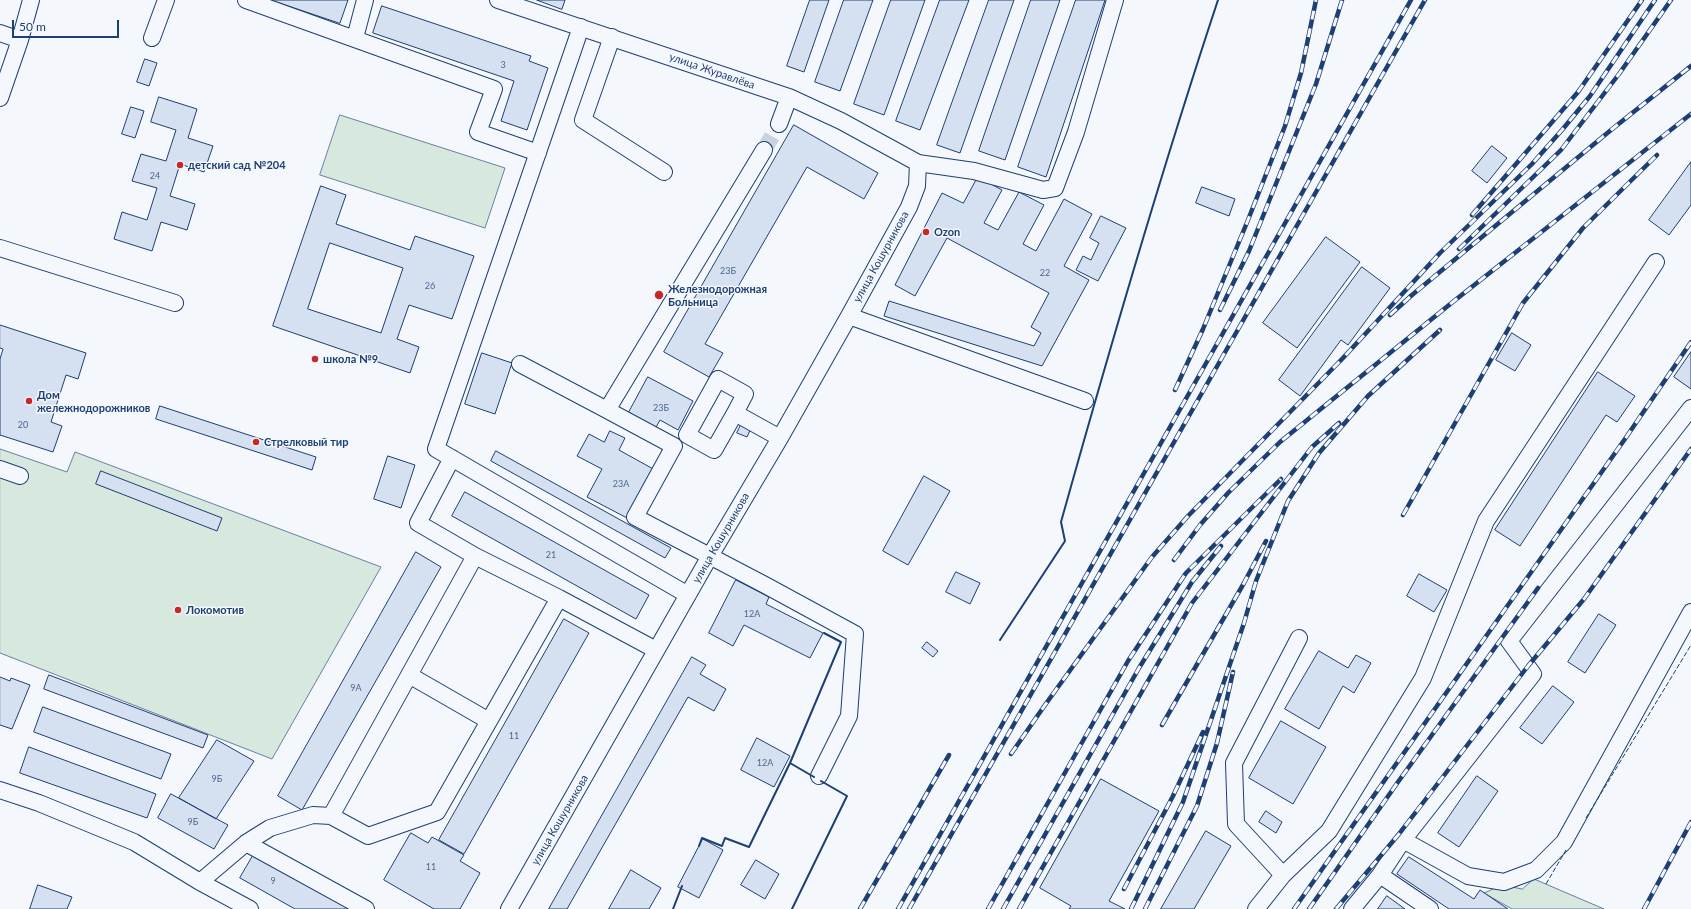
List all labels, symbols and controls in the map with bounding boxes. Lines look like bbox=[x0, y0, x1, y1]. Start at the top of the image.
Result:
scale bar bbox=[14, 12, 121, 38]
text: 50 m bbox=[19, 19, 46, 34]
street label: улица Журавлёва bbox=[667, 50, 757, 92]
house number: 3 bbox=[500, 60, 506, 70]
place label: детский сад №204 bbox=[188, 158, 286, 172]
marker: детский сад №204 bbox=[175, 160, 185, 170]
house number: 24 bbox=[150, 171, 160, 181]
street label: улица Кошурникова bbox=[850, 209, 912, 305]
place label: Ozon bbox=[934, 225, 960, 239]
marker: Ozon bbox=[921, 227, 931, 237]
house number: 23Б bbox=[720, 266, 736, 276]
house number: 22 bbox=[1040, 268, 1050, 278]
house number: 26 bbox=[425, 281, 435, 291]
place label: Железнодорожная Больница bbox=[668, 282, 767, 308]
marker: Железнодорожная Больница bbox=[653, 289, 665, 301]
place label: школа №9 bbox=[323, 352, 378, 366]
marker: школа №9 bbox=[310, 354, 320, 364]
place label: Дом жележнодорожников bbox=[37, 388, 150, 414]
marker: Дом жележнодорожников bbox=[24, 396, 34, 406]
house number: 23Б bbox=[653, 403, 669, 413]
house number: 20 bbox=[18, 420, 28, 430]
place label: Стрелковый тир bbox=[264, 435, 349, 449]
marker: Стрелковый тир bbox=[251, 437, 261, 447]
house number: 23А bbox=[613, 479, 629, 489]
street label: улица Кошурникова bbox=[690, 490, 752, 586]
house number: 21 bbox=[546, 550, 556, 560]
place label: Локомотив bbox=[186, 603, 244, 617]
marker: Локомотив bbox=[173, 605, 183, 615]
house number: 12А bbox=[744, 609, 760, 619]
house number: 9А bbox=[350, 683, 362, 693]
house number: 11 bbox=[509, 731, 519, 741]
house number: 12А bbox=[757, 758, 773, 768]
street label: улица Кошурникова bbox=[529, 772, 591, 868]
house number: 9Б bbox=[212, 774, 222, 784]
house number: 9Б bbox=[188, 817, 198, 827]
house number: 11 bbox=[426, 862, 436, 872]
house number: 9 bbox=[270, 876, 276, 886]

